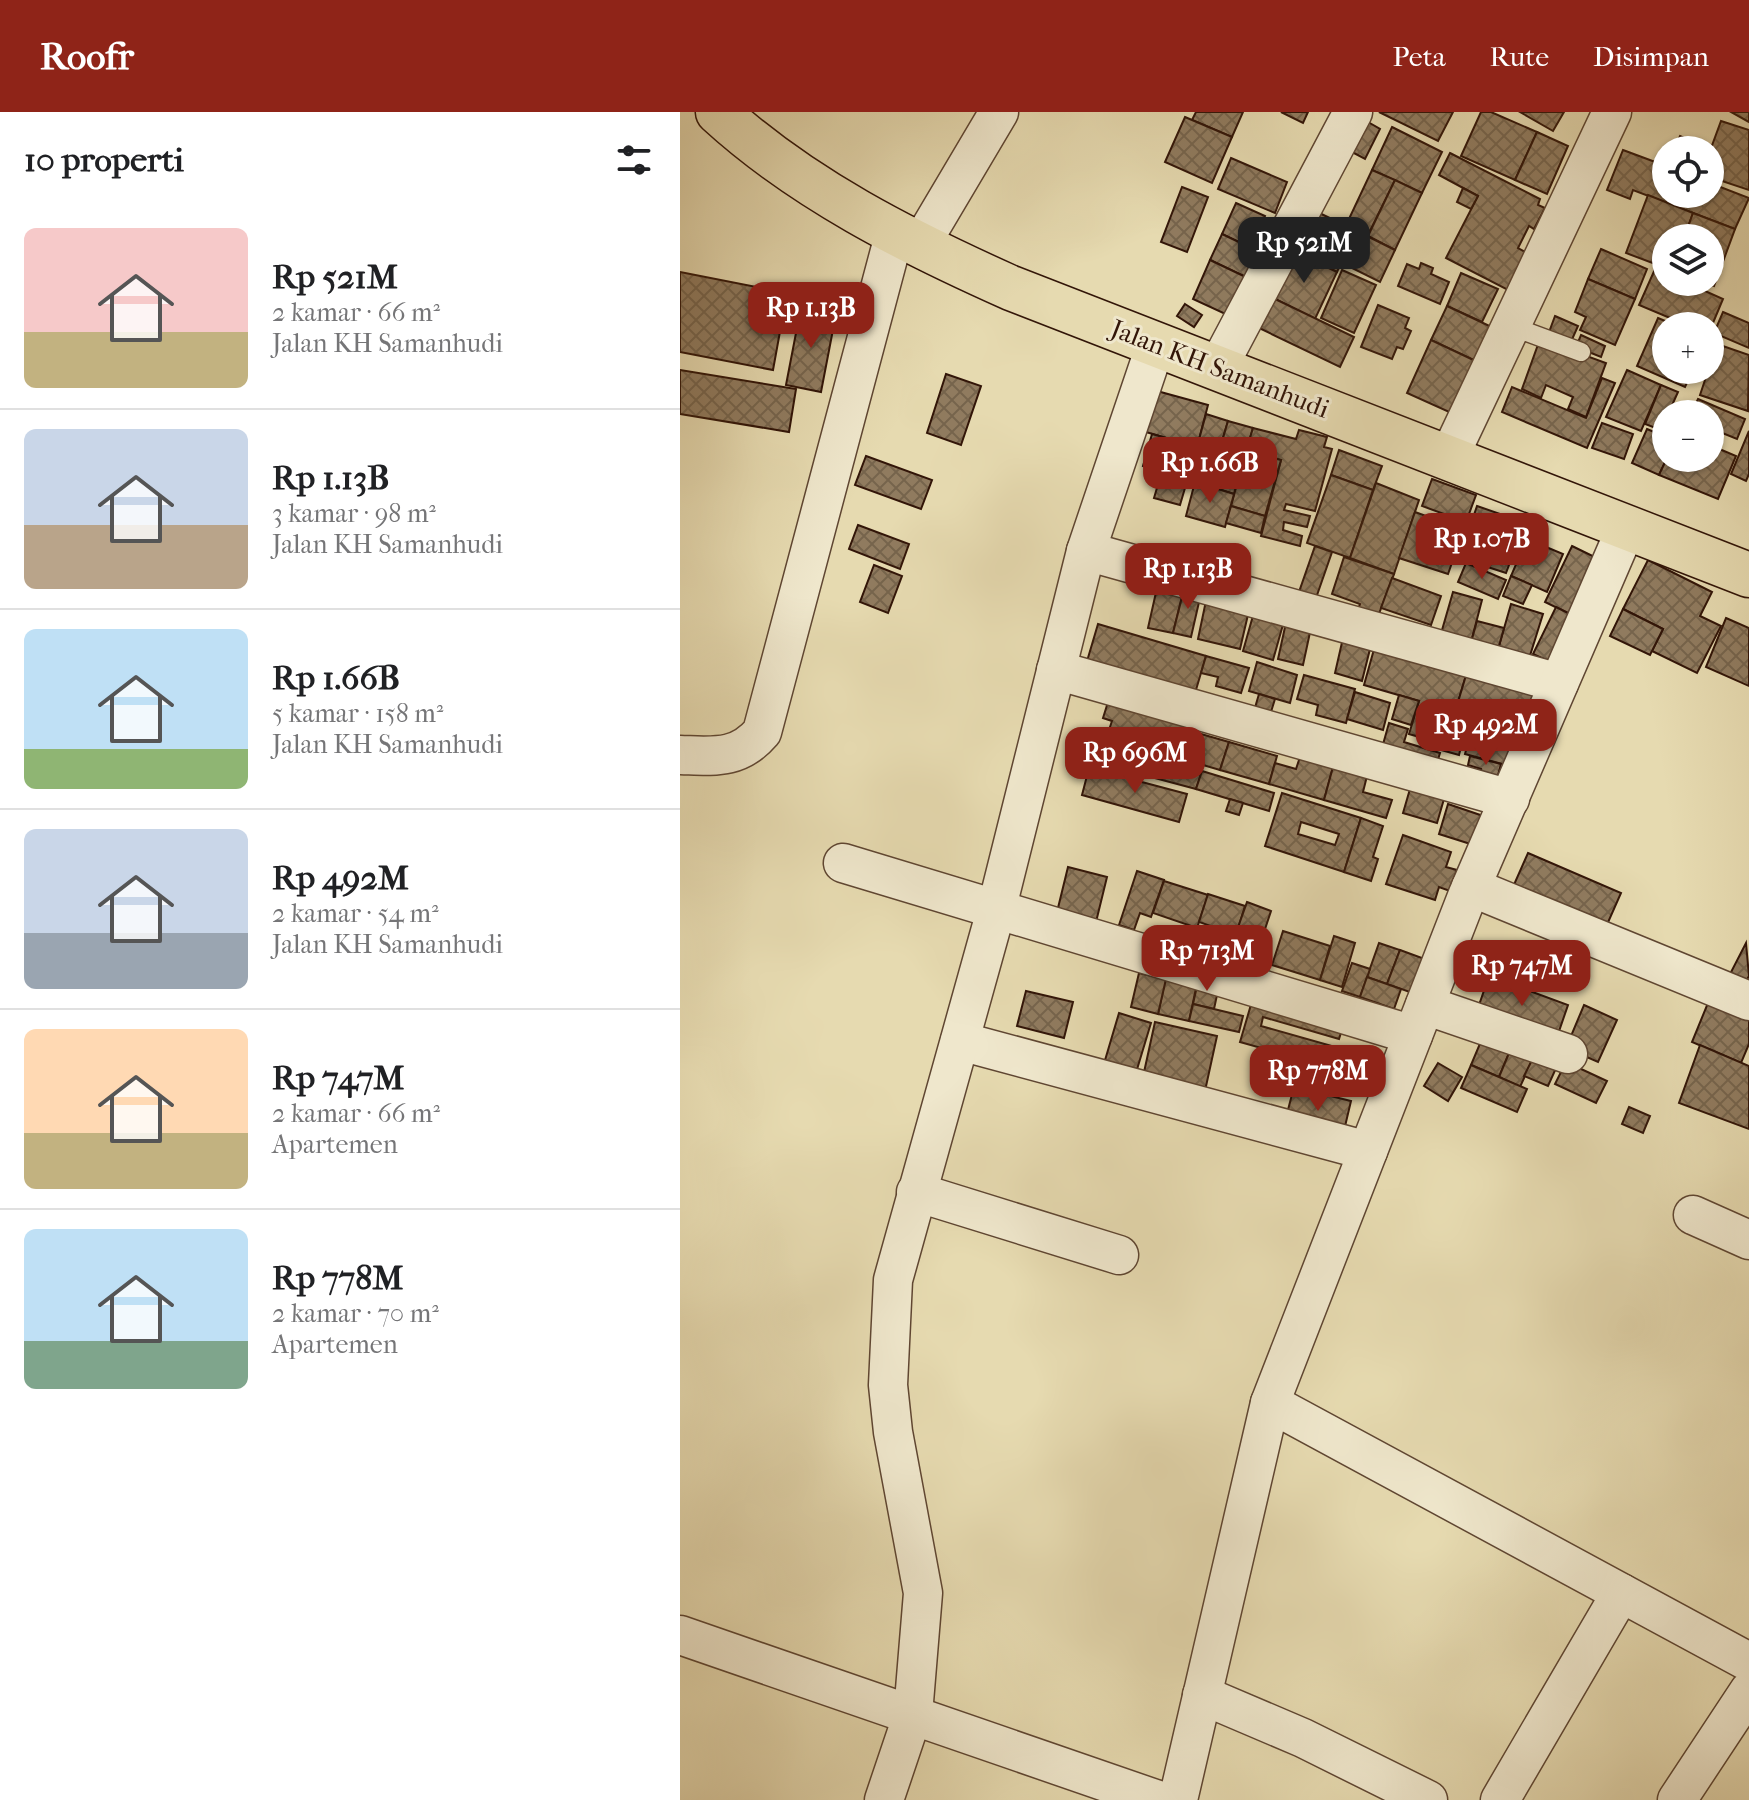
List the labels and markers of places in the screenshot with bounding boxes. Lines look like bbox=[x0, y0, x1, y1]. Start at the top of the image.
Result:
pin: Rp 521M bbox=[1230, 217, 1378, 285]
pin: Rp 1.13B bbox=[728, 282, 894, 350]
pin: Rp 1.66B bbox=[1127, 437, 1293, 505]
pin: Rp 1.07B bbox=[1399, 513, 1565, 581]
pin: Rp 1.13B bbox=[1105, 543, 1271, 611]
pin: Rp 492M bbox=[1412, 699, 1560, 767]
pin: Rp 696M bbox=[1061, 727, 1209, 795]
pin: Rp 713M bbox=[1133, 925, 1281, 993]
pin: Rp 747M bbox=[1448, 940, 1596, 1008]
pin: Rp 778M bbox=[1244, 1045, 1392, 1113]

